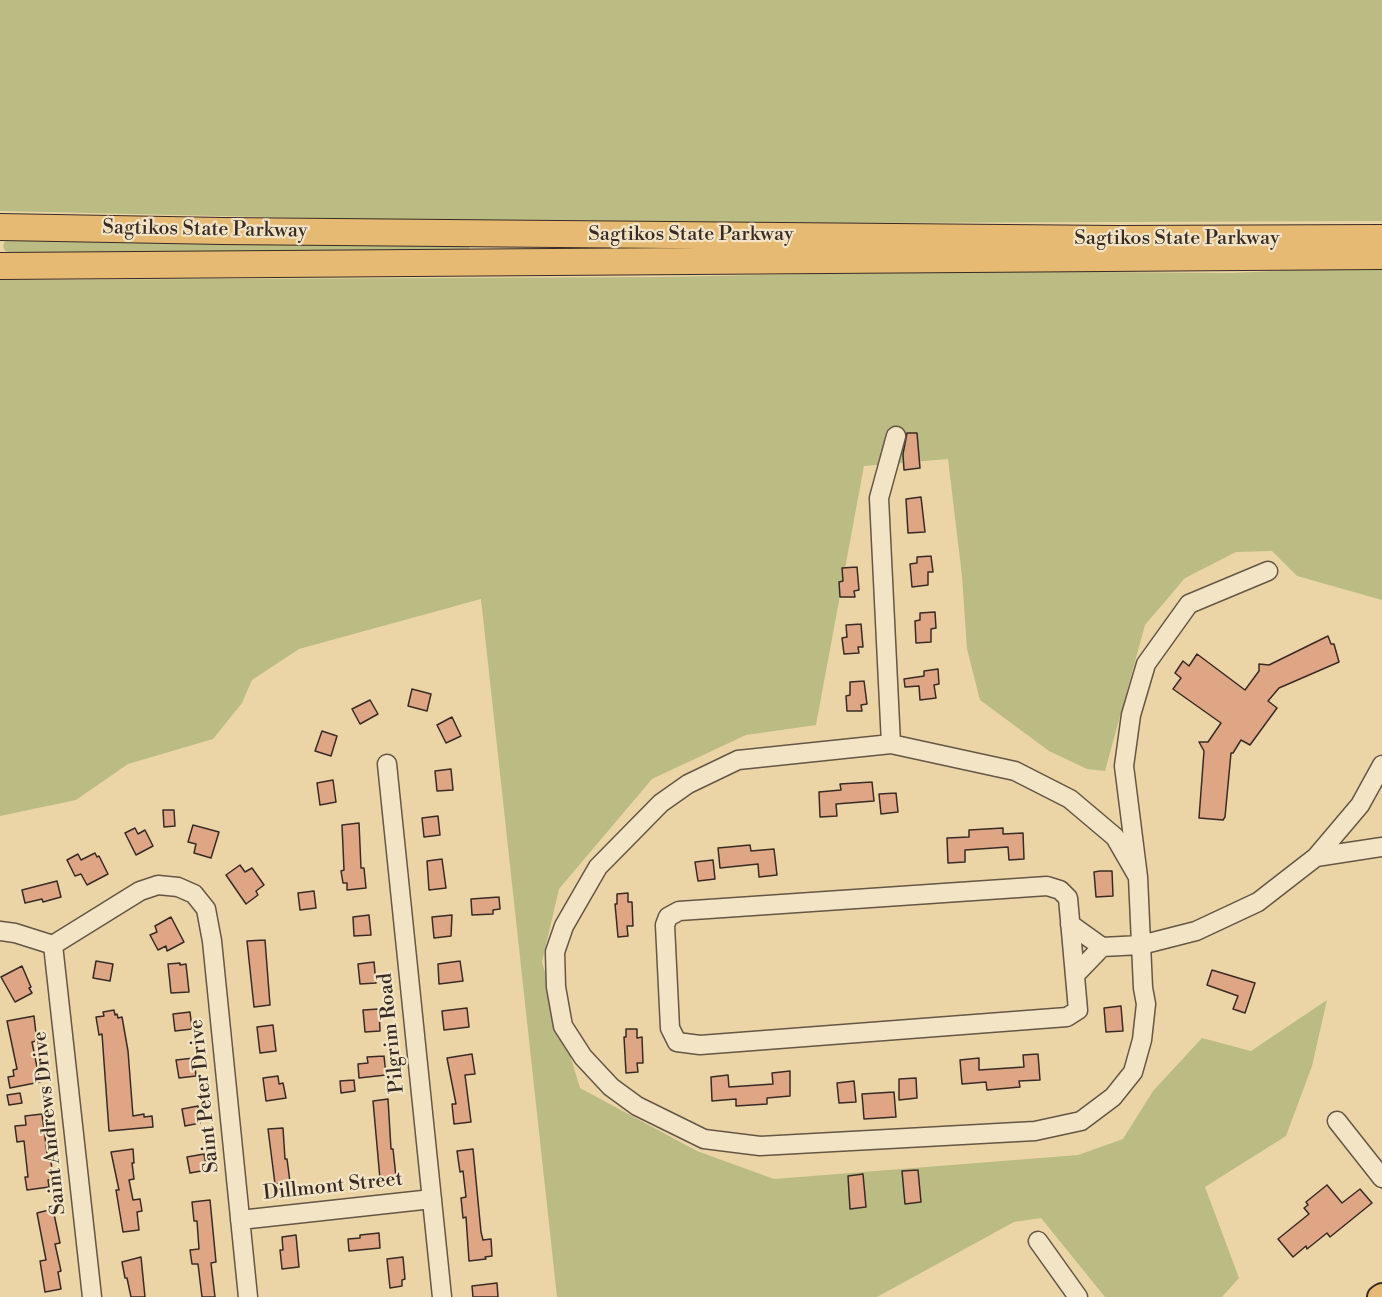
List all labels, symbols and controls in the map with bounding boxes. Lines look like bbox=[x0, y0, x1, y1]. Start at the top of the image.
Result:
street label: Sagtikos State Parkway bbox=[102, 216, 308, 244]
street label: Sagtikos State Parkway bbox=[588, 223, 794, 247]
street label: Sagtikos State Parkway bbox=[1074, 227, 1280, 251]
street label: Pilgrim Road bbox=[374, 972, 410, 1094]
street label: Saint Peter Drive bbox=[185, 1018, 225, 1174]
street label: Saint Andrews Drive bbox=[28, 1030, 72, 1216]
street label: Dillmont Street bbox=[262, 1168, 404, 1206]

